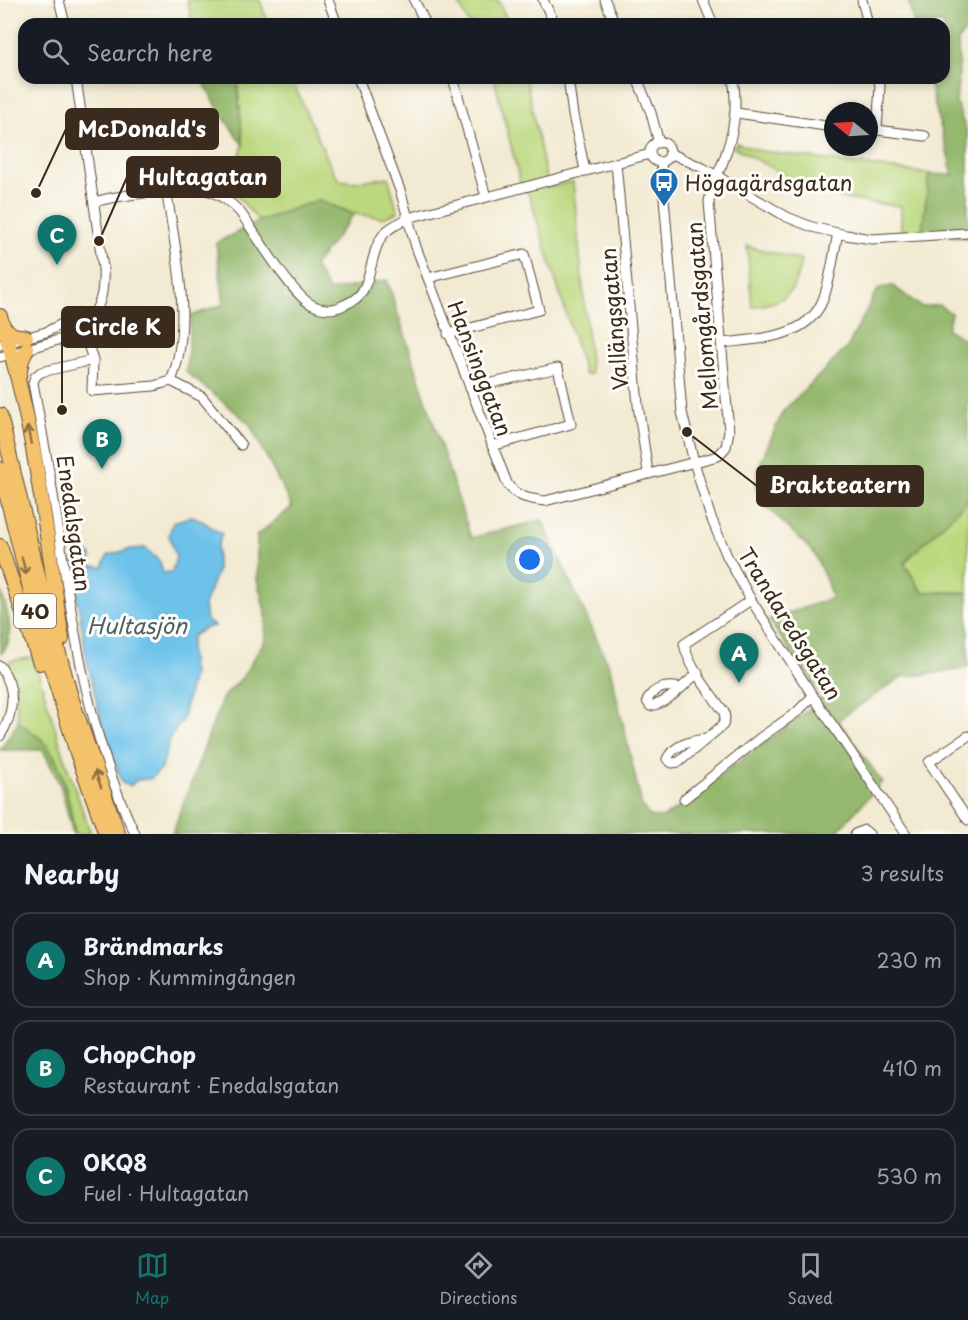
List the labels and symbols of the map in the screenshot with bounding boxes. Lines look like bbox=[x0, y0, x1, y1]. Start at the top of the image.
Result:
north arrow bbox=[824, 102, 878, 156]
callout: McDonald's bbox=[66, 109, 218, 149]
text: McDonald's bbox=[78, 111, 206, 144]
callout: Hultagatan bbox=[127, 157, 280, 197]
text: Hultagatan bbox=[138, 159, 268, 192]
bus stop icon: Högagärdsgatan bbox=[648, 166, 680, 208]
place label: Högagärdsgatan bbox=[685, 166, 852, 198]
pin: C bbox=[38, 216, 76, 265]
street label: Mellomgårdsgatan bbox=[677, 221, 725, 411]
street label: Vallängsgatan bbox=[591, 247, 635, 391]
street label: Hansinggatan bbox=[440, 295, 522, 441]
callout: Circle K bbox=[62, 307, 174, 347]
text: Circle K bbox=[75, 309, 161, 342]
pin: B bbox=[82, 420, 122, 469]
one-way arrow bbox=[23, 426, 34, 445]
street label: Enedalsgatan bbox=[50, 453, 100, 593]
callout: Brakteatern bbox=[757, 466, 923, 506]
text: Brakteatern bbox=[769, 467, 911, 500]
street label: Trandaredsgatan bbox=[731, 540, 851, 706]
your location bbox=[515, 545, 544, 574]
one-way arrow bbox=[18, 557, 30, 576]
road number: 40 bbox=[14, 594, 56, 628]
water label: Hultasjön bbox=[87, 608, 189, 641]
pin: A bbox=[720, 634, 758, 683]
one-way arrow bbox=[92, 770, 103, 789]

